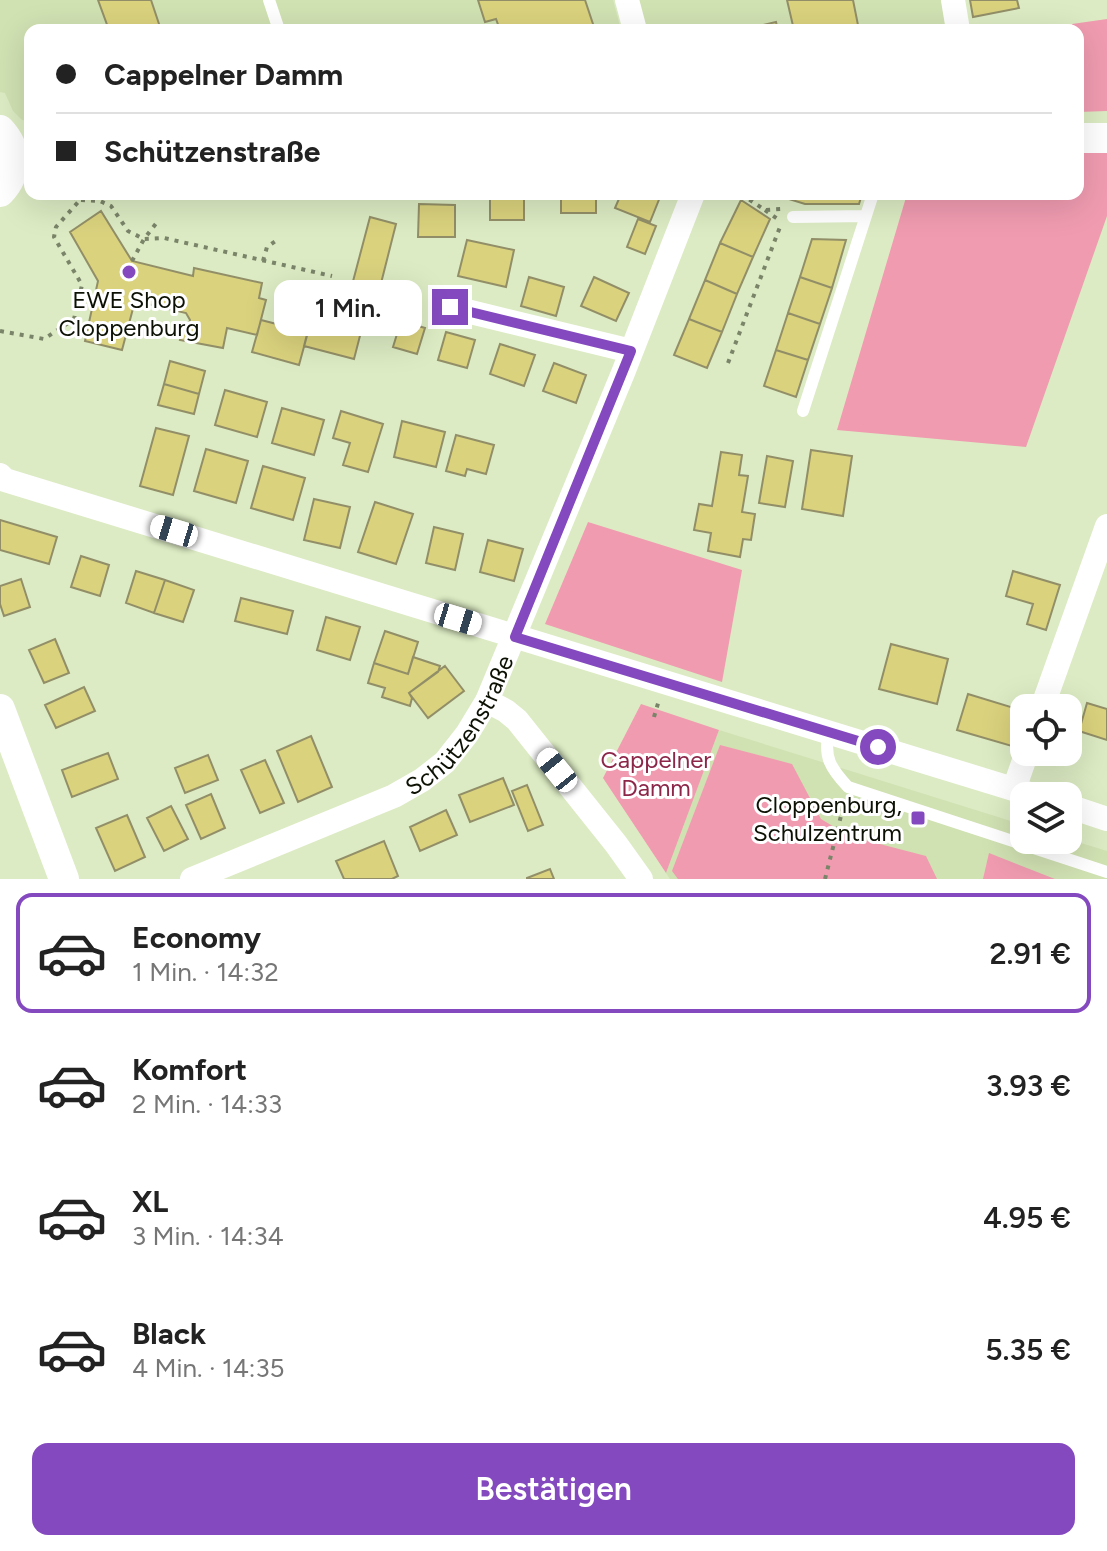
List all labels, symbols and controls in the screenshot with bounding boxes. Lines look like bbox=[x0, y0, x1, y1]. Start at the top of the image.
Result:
text: Cappelner Damm bbox=[104, 56, 343, 93]
text: Schützenstraße bbox=[104, 133, 320, 170]
marker: EWE Shop Cloppenburg bbox=[120, 263, 138, 281]
callout: 1 Min. bbox=[274, 279, 422, 335]
place label: EWE Shop Cloppenburg bbox=[58, 285, 200, 342]
route end bbox=[432, 289, 468, 325]
text: 1 Min. bbox=[315, 292, 381, 324]
car bbox=[148, 513, 200, 549]
car bbox=[432, 601, 484, 637]
street label: Schützenstraße bbox=[400, 651, 519, 801]
map controls bbox=[1010, 694, 1082, 854]
button: locate bbox=[1010, 694, 1082, 766]
route start bbox=[860, 729, 896, 765]
car bbox=[533, 744, 581, 796]
park label: Cappelner Damm bbox=[601, 745, 711, 802]
button: layers bbox=[1010, 782, 1082, 854]
place label: Cloppenburg, Schulzentrum bbox=[753, 790, 902, 847]
marker: Cloppenburg, Schulzentrum bbox=[909, 809, 927, 827]
icon: car bbox=[36, 917, 108, 989]
text: Economy bbox=[132, 919, 261, 956]
text: 2.91 € bbox=[989, 935, 1071, 972]
text: 1 Min. · 14:32 bbox=[132, 956, 279, 988]
icon: car bbox=[36, 1049, 108, 1121]
text: Komfort bbox=[132, 1051, 247, 1088]
text: 3.93 € bbox=[986, 1067, 1071, 1104]
text: 2 Min. · 14:33 bbox=[132, 1088, 282, 1120]
icon: car bbox=[36, 1181, 108, 1253]
text: XL bbox=[132, 1183, 168, 1220]
text: 4.95 € bbox=[983, 1199, 1071, 1236]
text: 3 Min. · 14:34 bbox=[132, 1220, 284, 1252]
icon: car bbox=[36, 1313, 108, 1385]
text: Black bbox=[132, 1315, 206, 1352]
text: 5.35 € bbox=[985, 1331, 1071, 1368]
text: 4 Min. · 14:35 bbox=[132, 1352, 285, 1384]
button: Bestätigen bbox=[32, 1443, 1075, 1535]

